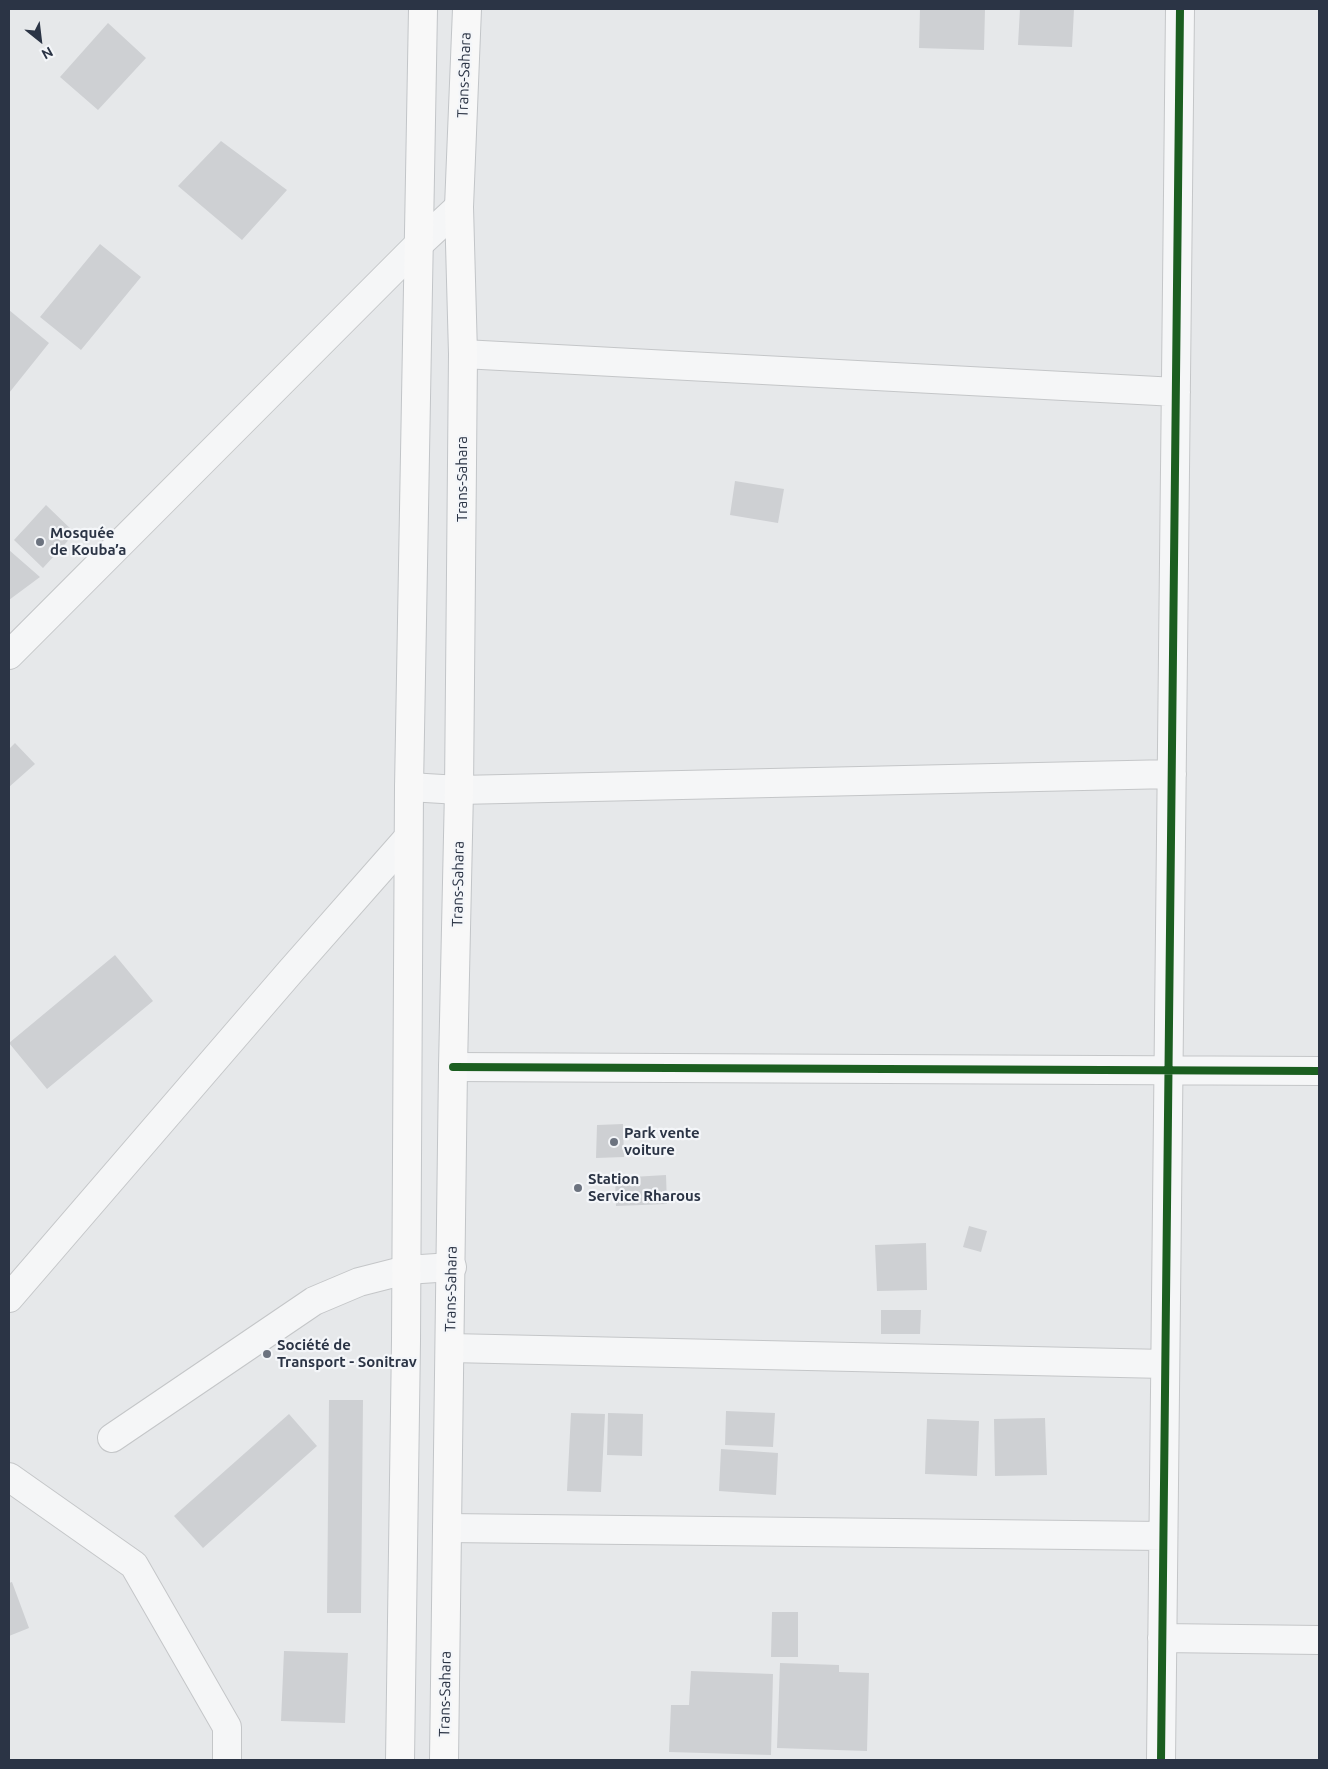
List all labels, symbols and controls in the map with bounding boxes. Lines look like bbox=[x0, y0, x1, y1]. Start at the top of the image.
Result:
north arrow bbox=[15, 15, 65, 65]
street label: Trans-Sahara bbox=[454, 32, 474, 118]
text: N bbox=[39, 44, 56, 63]
street label: Trans-Sahara bbox=[453, 436, 471, 522]
place label: Mosquée de Kouba’a bbox=[50, 524, 126, 559]
marker: Mosquée de Kouba’a bbox=[34, 536, 46, 548]
street label: Trans-Sahara bbox=[448, 841, 468, 927]
place label: Park vente voiture bbox=[624, 1124, 700, 1159]
marker: Park vente voiture bbox=[608, 1136, 620, 1148]
place label: Station Service Rharous bbox=[588, 1170, 701, 1205]
marker: Station Service Rharous bbox=[572, 1182, 584, 1194]
street label: Trans-Sahara bbox=[441, 1246, 461, 1332]
place label: Société de Transport - Sonitrav bbox=[277, 1336, 417, 1371]
marker: Société de Transport - Sonitrav bbox=[261, 1348, 273, 1360]
street label: Trans-Sahara bbox=[435, 1651, 455, 1737]

